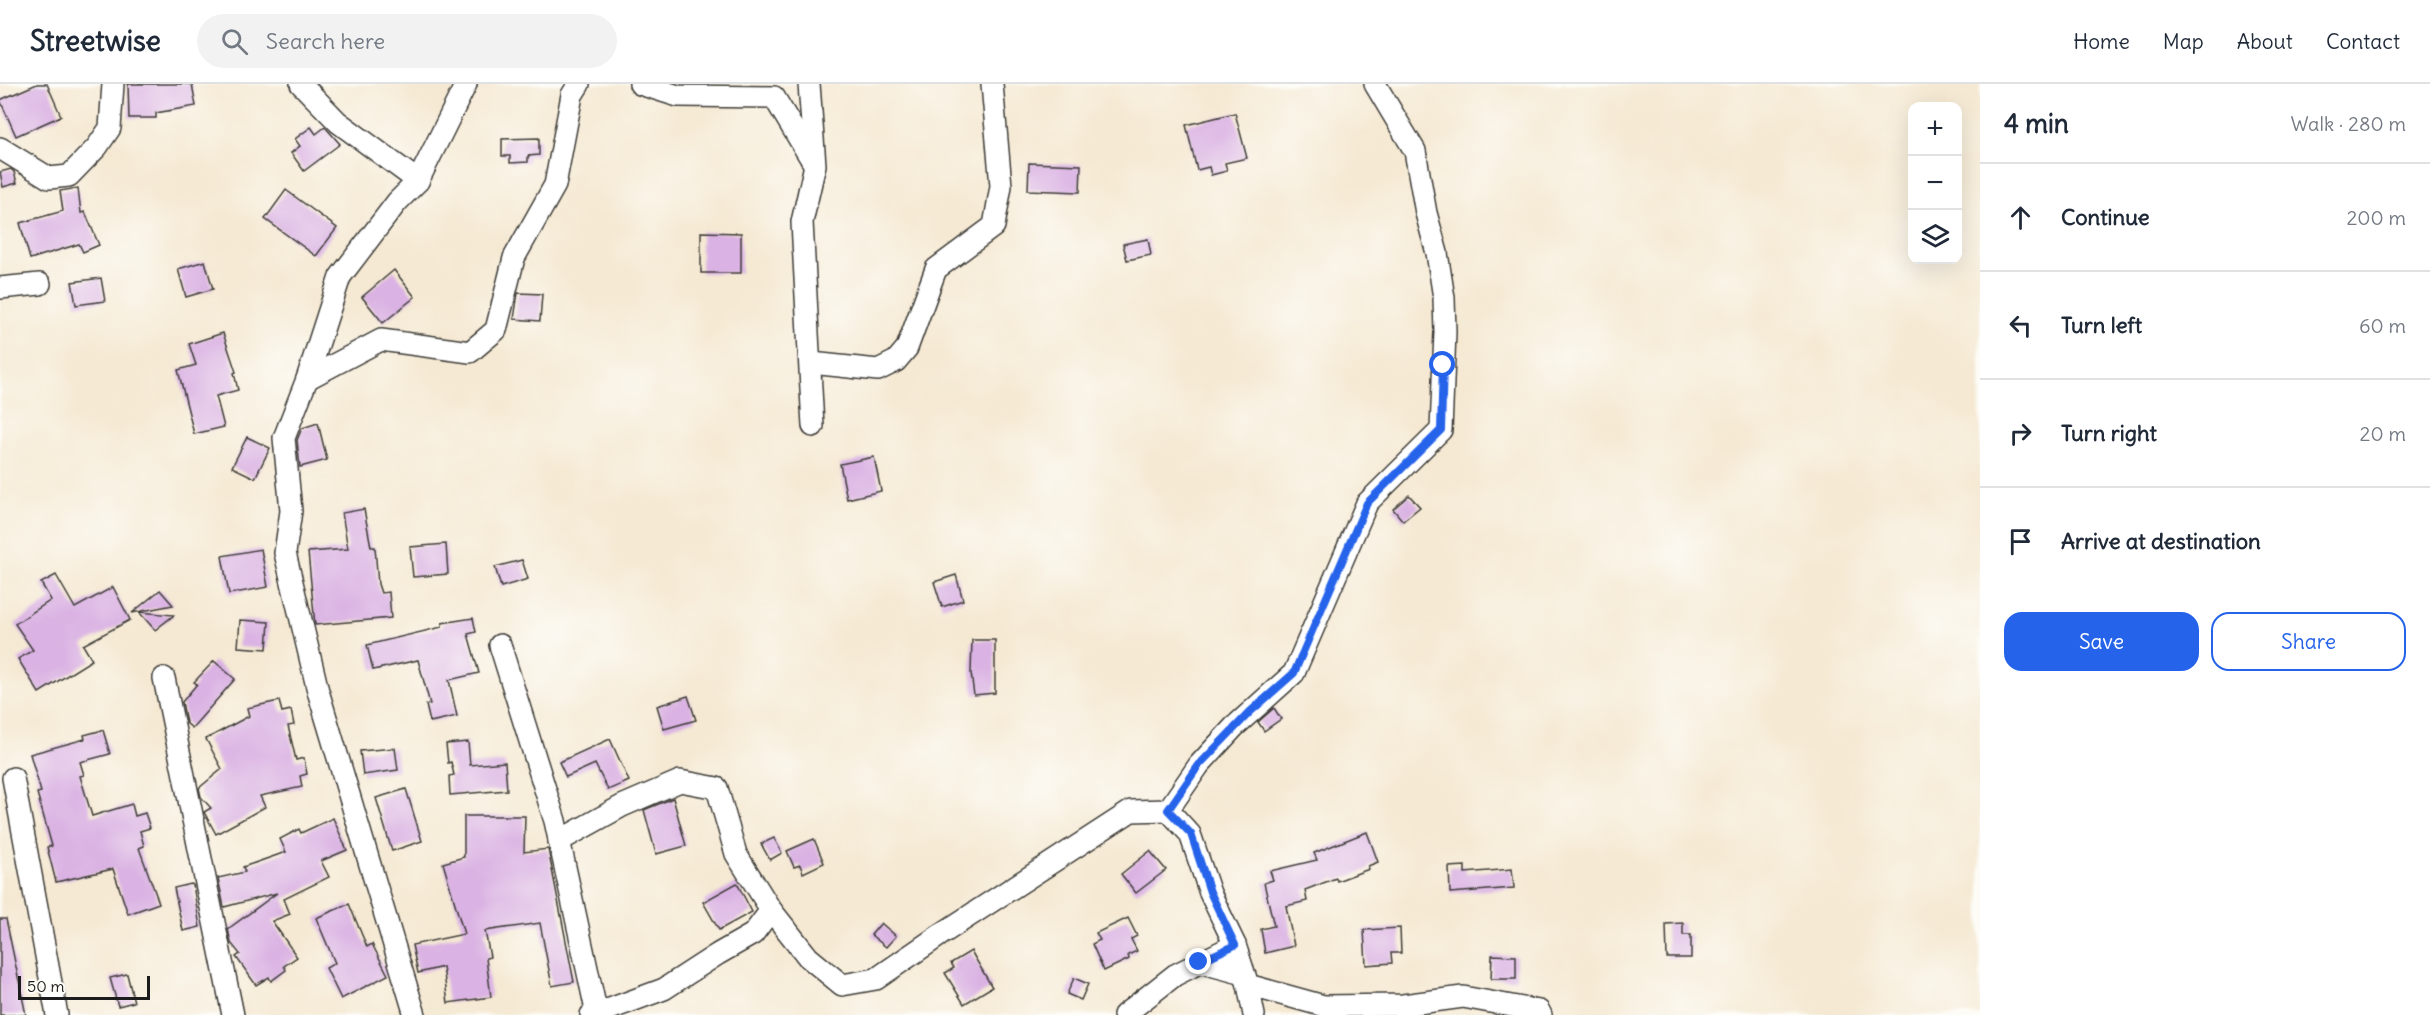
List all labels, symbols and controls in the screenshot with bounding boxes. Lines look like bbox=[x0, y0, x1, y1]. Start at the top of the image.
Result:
search box bbox=[197, 14, 617, 68]
text: Streetwise bbox=[30, 23, 161, 59]
icon: search bbox=[218, 25, 251, 58]
text: Search here bbox=[266, 27, 385, 55]
text: Home bbox=[2073, 28, 2130, 55]
text: Map bbox=[2163, 28, 2204, 55]
text: About bbox=[2237, 28, 2293, 55]
text: Contact bbox=[2326, 28, 2400, 55]
map controls bbox=[1908, 102, 1962, 264]
button: + bbox=[1908, 102, 1962, 156]
text: 4 min bbox=[2004, 107, 2069, 140]
text: Walk · 280 m bbox=[2290, 111, 2406, 136]
button: − bbox=[1908, 156, 1962, 210]
icon: ahead bbox=[2004, 201, 2037, 234]
text: Continue bbox=[2061, 203, 2150, 231]
text: 200 m bbox=[2346, 205, 2406, 230]
button: layers bbox=[1908, 210, 1962, 264]
icon: left bbox=[2004, 309, 2037, 342]
text: Turn left bbox=[2061, 311, 2142, 339]
text: 60 m bbox=[2359, 313, 2406, 338]
route start bbox=[1429, 351, 1455, 377]
icon: right bbox=[2004, 417, 2037, 450]
text: Turn right bbox=[2061, 419, 2157, 447]
text: 20 m bbox=[2360, 421, 2406, 446]
icon: arrive bbox=[2004, 525, 2037, 558]
text: Arrive at destination bbox=[2061, 527, 2261, 555]
button: Save bbox=[2004, 612, 2199, 671]
button: Share bbox=[2211, 612, 2406, 671]
route end bbox=[1185, 948, 1211, 974]
scale bar bbox=[18, 973, 150, 1000]
text: 50 m bbox=[27, 976, 65, 996]

